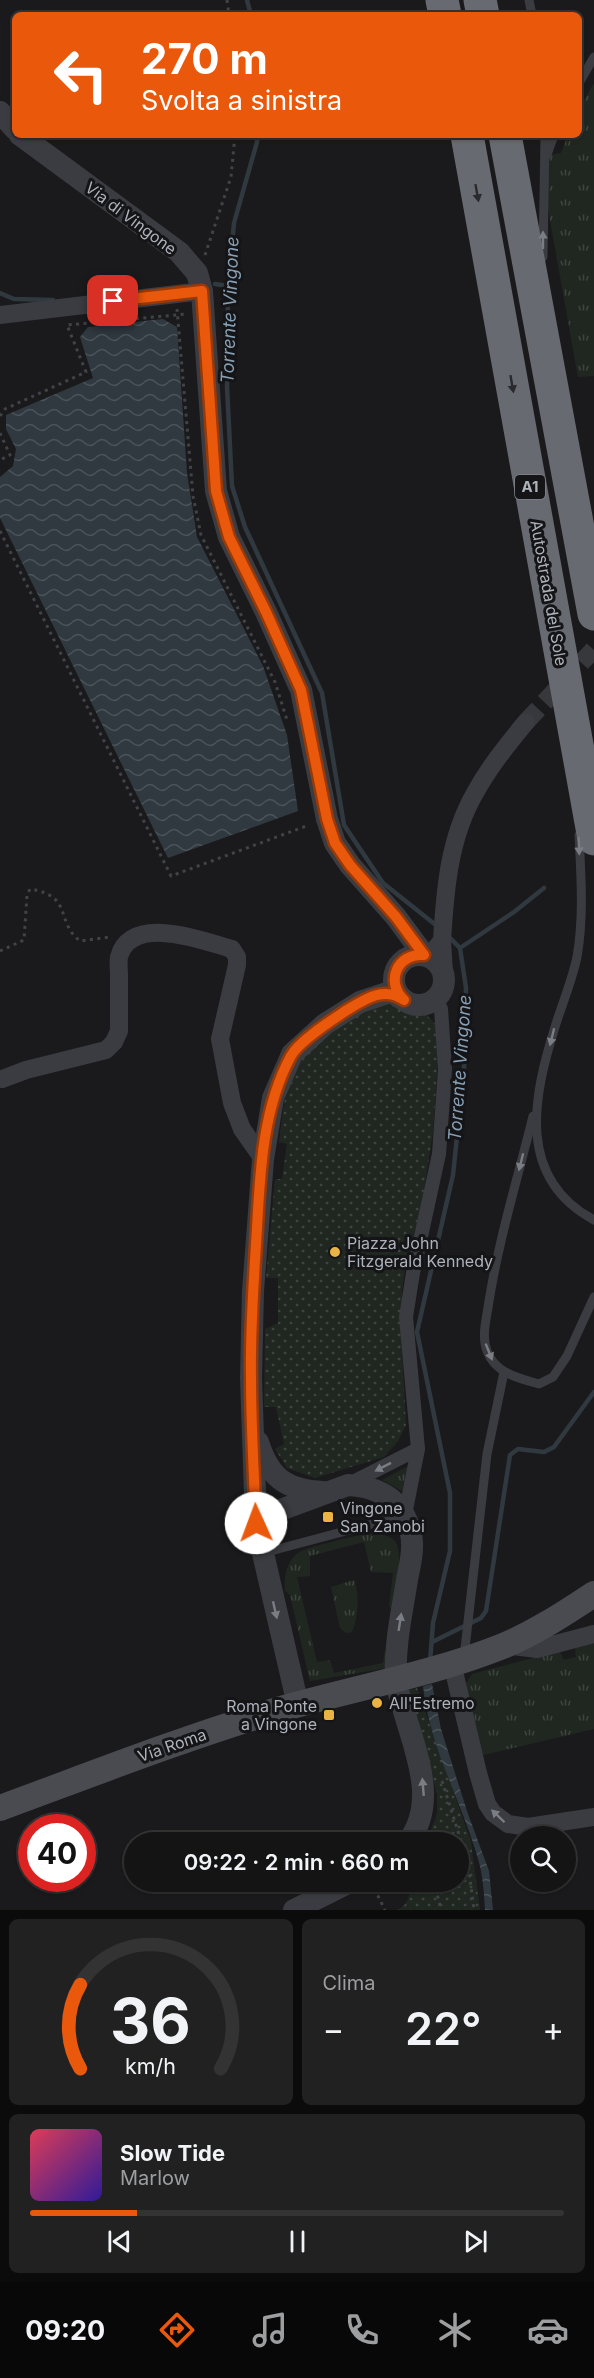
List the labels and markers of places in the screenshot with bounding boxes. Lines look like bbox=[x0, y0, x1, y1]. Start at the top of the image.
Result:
pin bbox=[87, 275, 138, 326]
place label: Piazza John Fitzgerald Kennedy bbox=[347, 1233, 493, 1271]
marker: Piazza John Fitzgerald Kennedy bbox=[328, 1245, 342, 1259]
place label: Vingone San Zanobi bbox=[340, 1498, 425, 1536]
marker: Vingone San Zanobi bbox=[321, 1510, 335, 1524]
place label: All'Estremo bbox=[389, 1693, 475, 1713]
place label: Roma Ponte a Vingone bbox=[226, 1696, 317, 1734]
marker: All'Estremo bbox=[370, 1696, 384, 1710]
marker: Roma Ponte a Vingone bbox=[322, 1708, 336, 1722]

